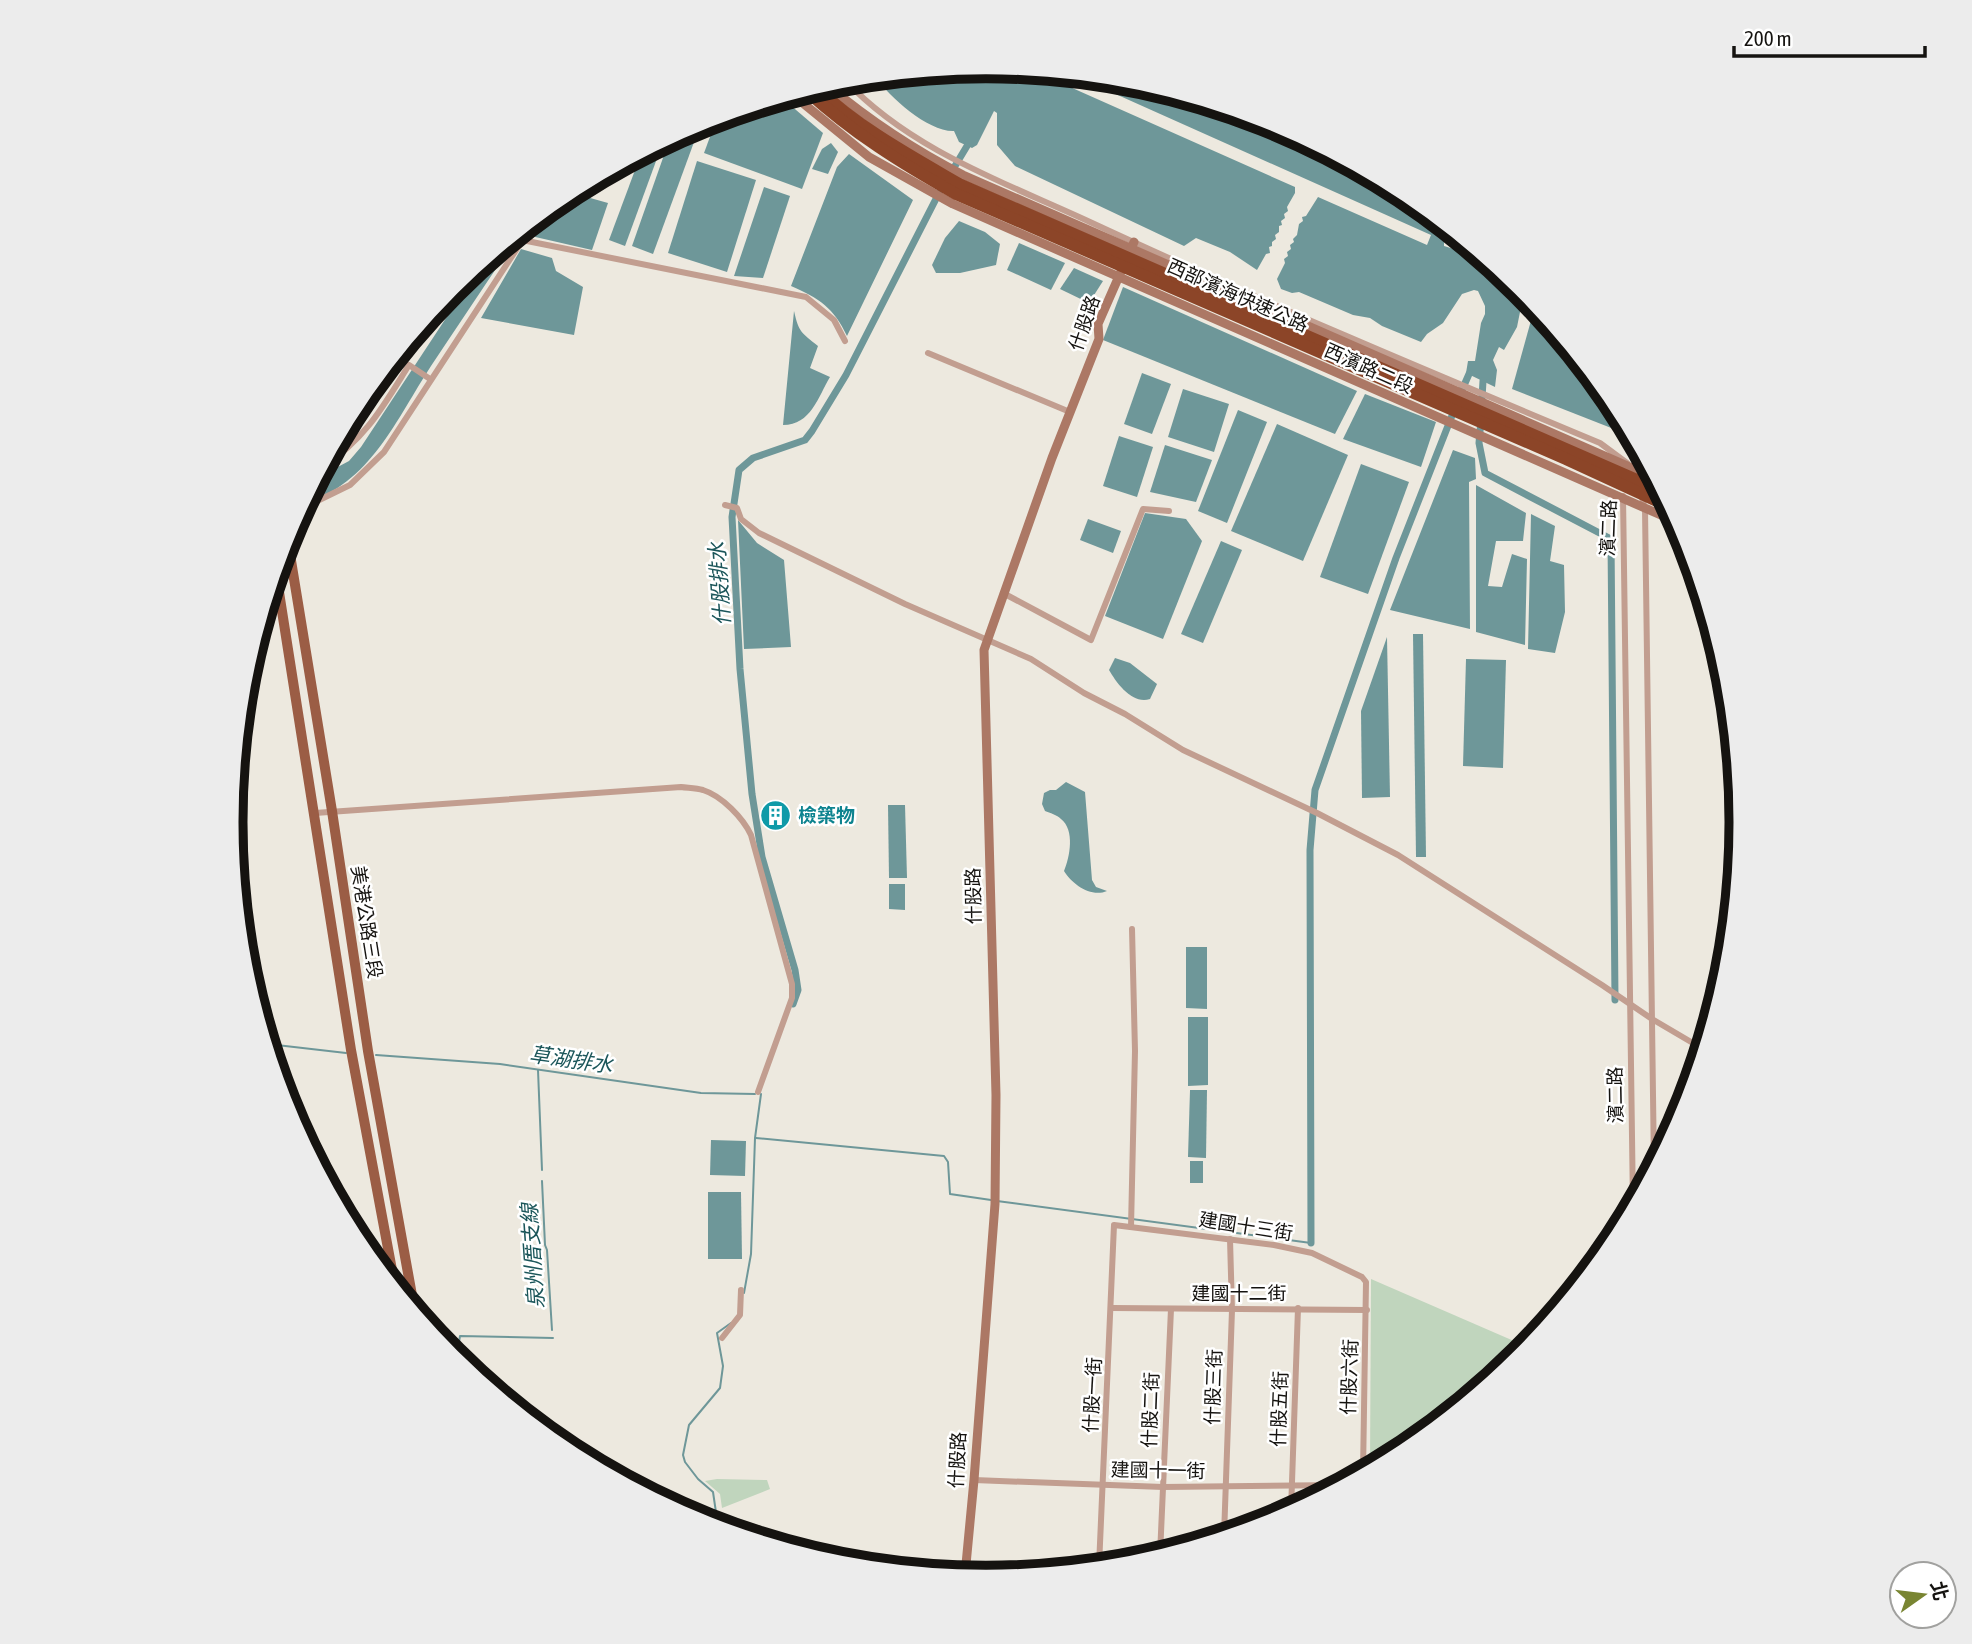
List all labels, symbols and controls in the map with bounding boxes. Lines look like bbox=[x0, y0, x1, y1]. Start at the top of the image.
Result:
scale bar bbox=[1734, 14, 1925, 58]
text: 200 m bbox=[1744, 26, 1792, 50]
street label: 西部濱海快速公路 bbox=[1164, 254, 1312, 336]
street label: 什股路 bbox=[1064, 292, 1104, 354]
street label: 西濱路二段 bbox=[1321, 339, 1417, 397]
street label: 濱二路 bbox=[1596, 499, 1620, 557]
water label: 什股排水 bbox=[704, 540, 734, 627]
building icon: 檢築物 bbox=[758, 798, 792, 832]
place label: 檢築物 bbox=[798, 804, 855, 826]
street label: 美港公路三段 bbox=[347, 864, 387, 980]
street label: 什股路 bbox=[962, 867, 984, 925]
water label: 草湖排水 bbox=[528, 1041, 615, 1077]
street label: 濱二路 bbox=[1604, 1066, 1626, 1124]
water label: 泉州厝支線 bbox=[516, 1201, 548, 1309]
street label: 建國十三街 bbox=[1197, 1208, 1295, 1244]
street label: 建國十二街 bbox=[1191, 1282, 1287, 1304]
street label: 什股六街 bbox=[1337, 1339, 1361, 1415]
street label: 什股三街 bbox=[1201, 1349, 1225, 1425]
street label: 什股一街 bbox=[1079, 1356, 1105, 1434]
street label: 什股五街 bbox=[1267, 1371, 1291, 1447]
street label: 什股二街 bbox=[1138, 1372, 1162, 1448]
street label: 什股路 bbox=[945, 1431, 969, 1489]
street label: 建國十一街 bbox=[1110, 1458, 1206, 1482]
north arrow bbox=[1888, 1560, 1958, 1630]
text: 北 bbox=[1927, 1579, 1952, 1603]

